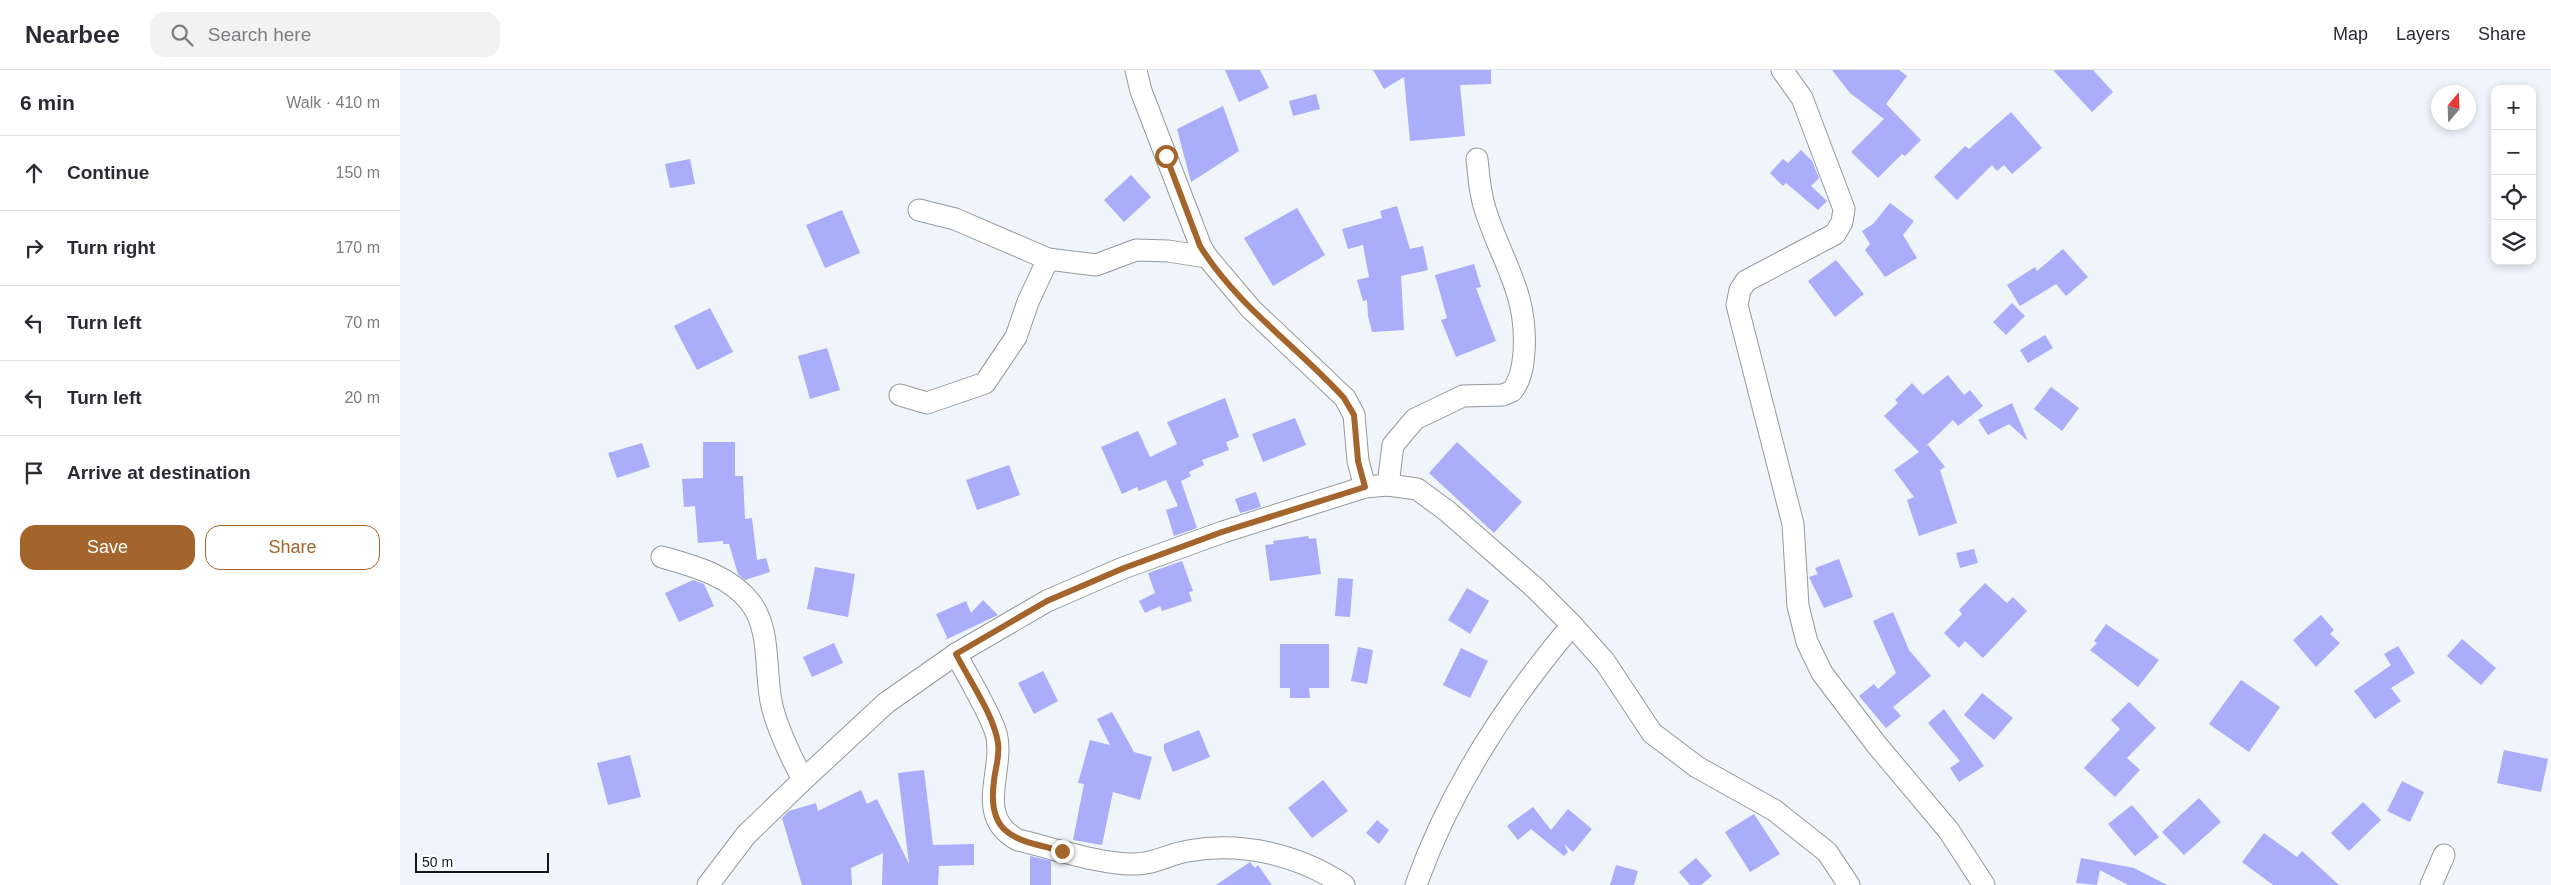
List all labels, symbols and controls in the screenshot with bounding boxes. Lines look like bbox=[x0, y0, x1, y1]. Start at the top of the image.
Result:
search box bbox=[150, 12, 500, 57]
text: Nearbee bbox=[25, 21, 120, 48]
icon: search bbox=[168, 21, 196, 49]
text: Search here bbox=[208, 24, 311, 45]
text: Map bbox=[2333, 24, 2368, 44]
text: Layers bbox=[2396, 24, 2450, 44]
text: Share bbox=[2478, 24, 2526, 44]
north arrow bbox=[2431, 85, 2476, 130]
map controls bbox=[2491, 85, 2536, 265]
button: + bbox=[2491, 85, 2536, 130]
text: 6 min bbox=[20, 91, 75, 114]
text: Walk · 410 m bbox=[286, 94, 380, 111]
button: − bbox=[2491, 130, 2536, 175]
route start bbox=[1155, 145, 1178, 168]
icon: ahead bbox=[20, 159, 48, 187]
text: Continue bbox=[67, 162, 149, 183]
text: 150 m bbox=[336, 164, 380, 181]
button: locate bbox=[2491, 175, 2536, 220]
button: layers bbox=[2491, 220, 2536, 265]
icon: right bbox=[20, 234, 48, 262]
text: Turn right bbox=[67, 237, 155, 258]
text: 170 m bbox=[336, 239, 380, 256]
icon: left bbox=[20, 309, 48, 337]
text: Turn left bbox=[67, 312, 142, 333]
text: 70 m bbox=[344, 314, 380, 331]
icon: left bbox=[20, 384, 48, 412]
text: Turn left bbox=[67, 387, 142, 408]
text: 20 m bbox=[344, 389, 380, 406]
icon: arrive bbox=[20, 459, 48, 487]
text: Arrive at destination bbox=[67, 462, 251, 483]
button: Save bbox=[20, 525, 195, 570]
button: Share bbox=[205, 525, 380, 570]
route end bbox=[1051, 840, 1074, 863]
scale bar bbox=[415, 850, 549, 873]
text: 50 m bbox=[422, 854, 453, 870]

